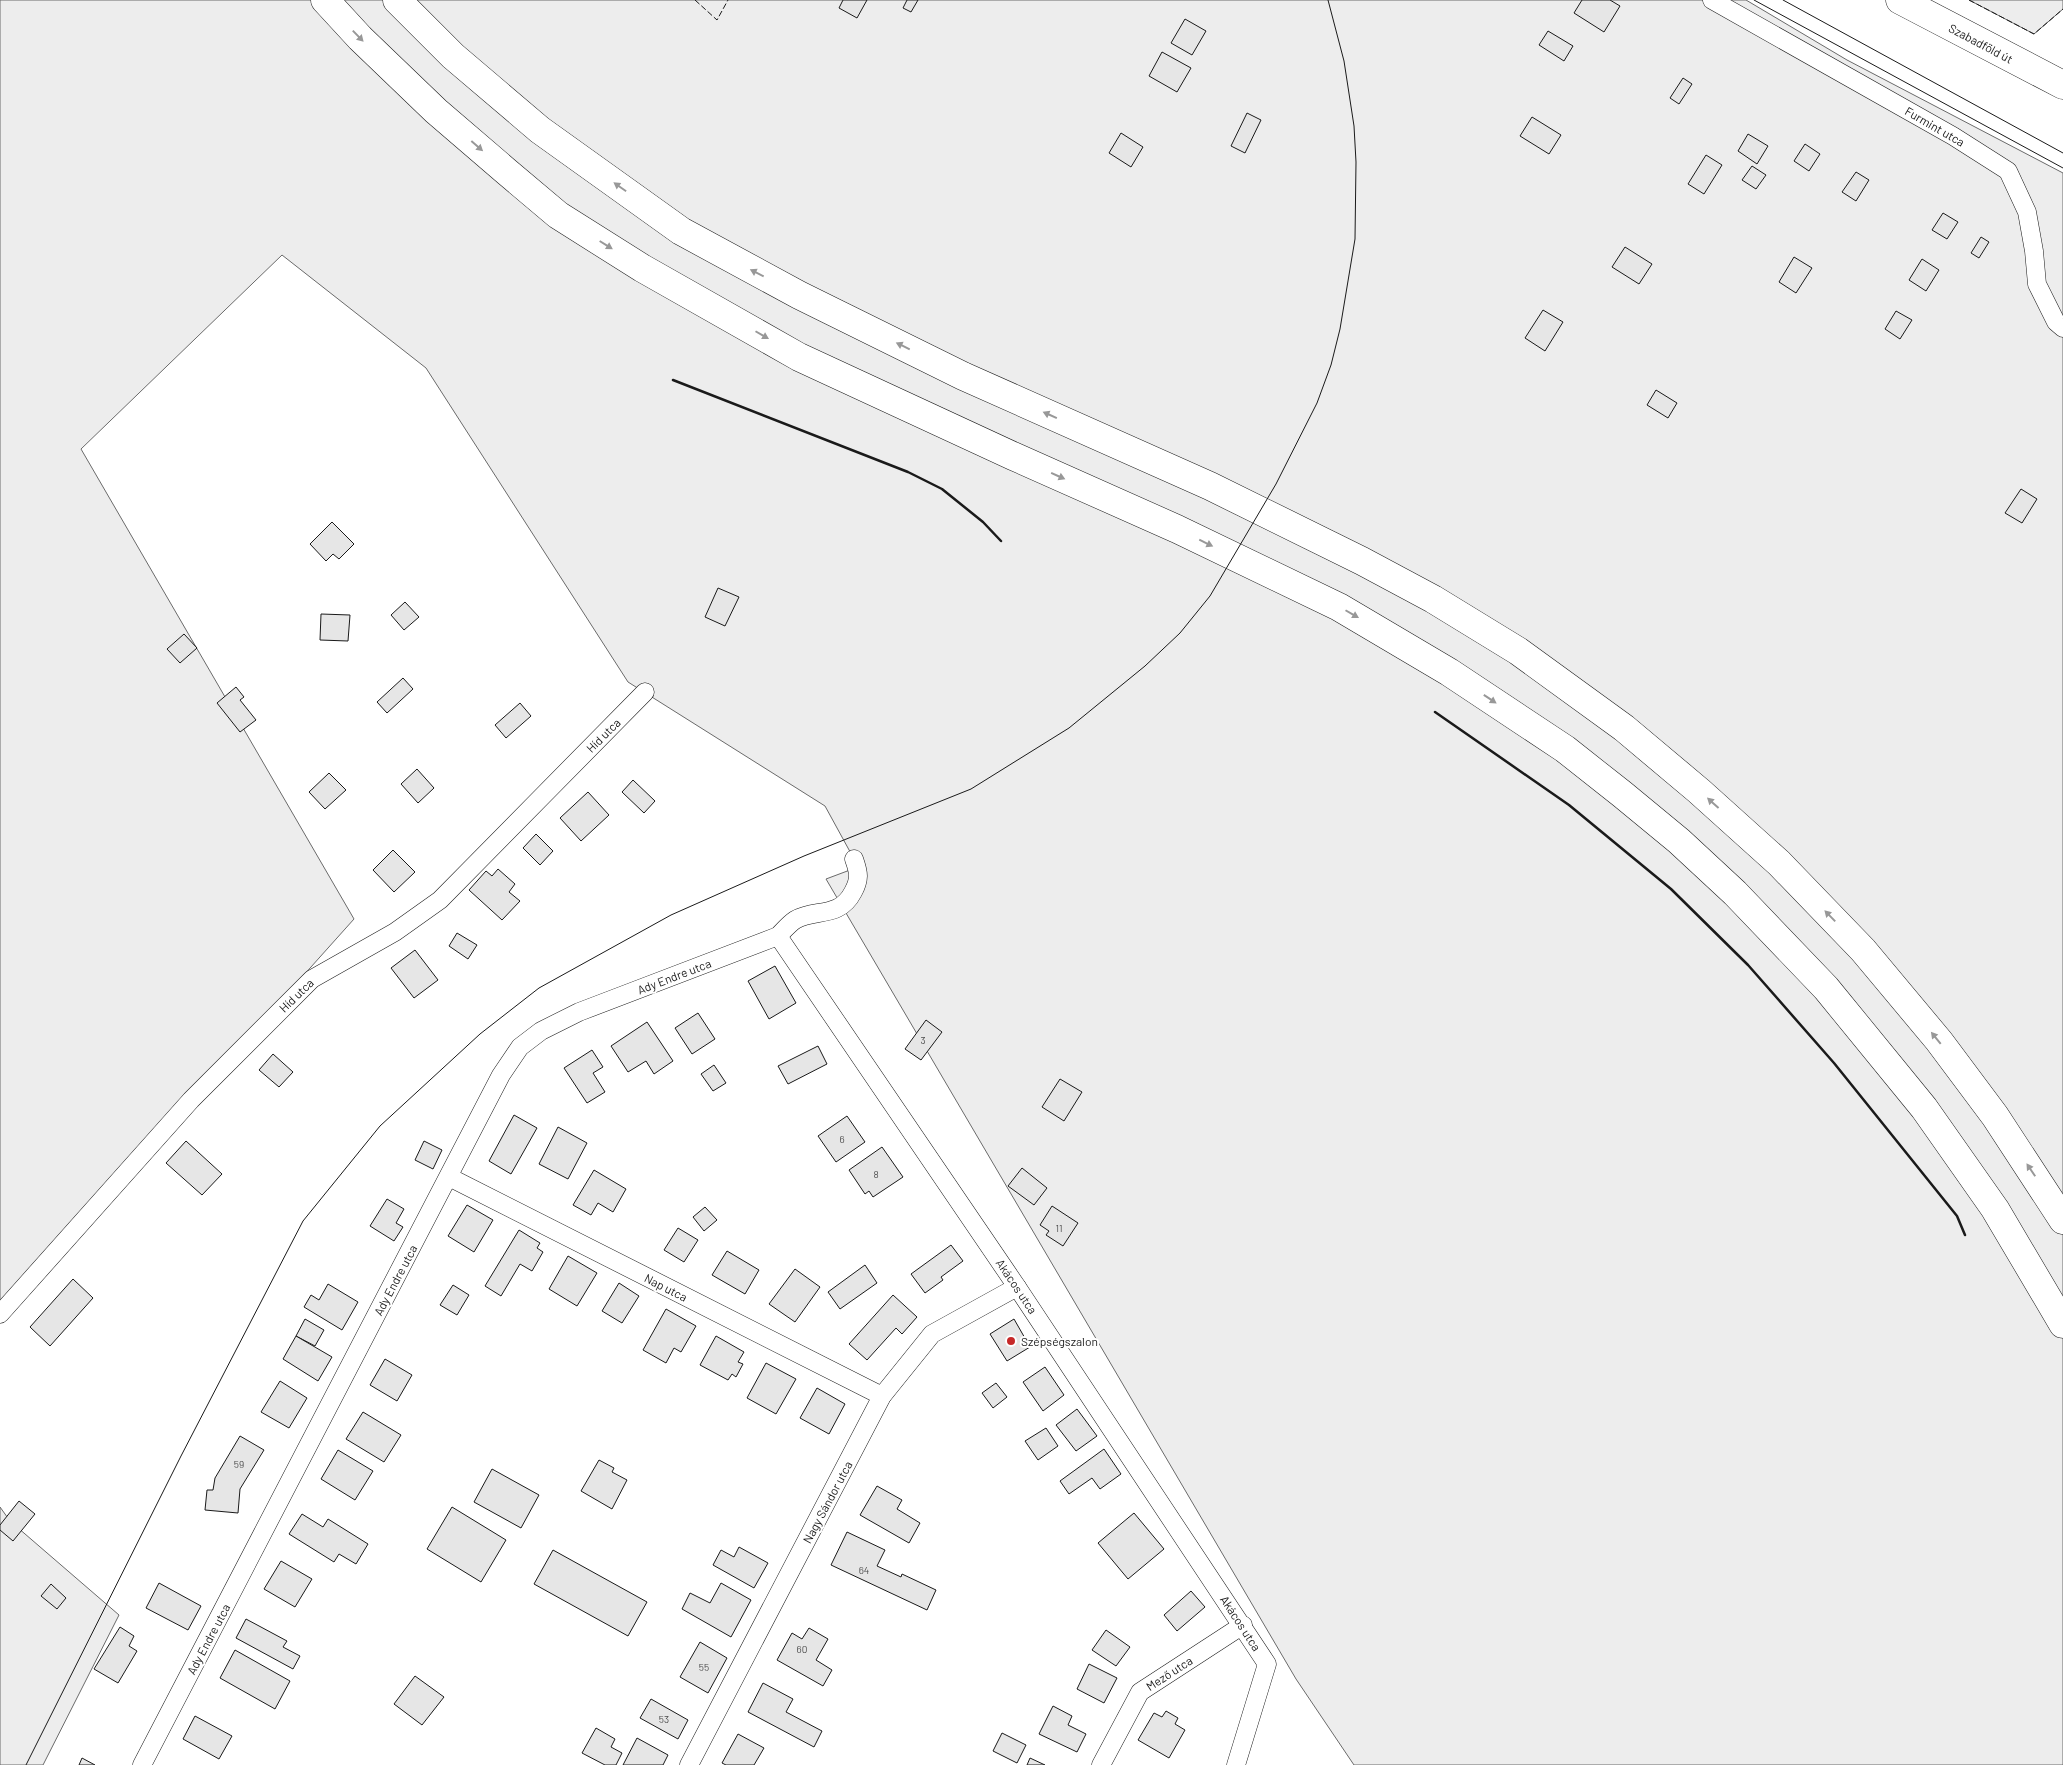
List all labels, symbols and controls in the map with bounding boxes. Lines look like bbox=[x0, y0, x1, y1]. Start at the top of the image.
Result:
street label: Szabadföld út bbox=[1947, 20, 2015, 66]
one-way arrow bbox=[352, 30, 364, 42]
street label: Furmint utca bbox=[1903, 103, 1967, 149]
one-way arrow bbox=[471, 141, 484, 152]
one-way arrow bbox=[613, 182, 627, 192]
one-way arrow bbox=[599, 240, 613, 250]
one-way arrow bbox=[751, 269, 764, 278]
one-way arrow bbox=[755, 331, 768, 340]
one-way arrow bbox=[895, 342, 910, 350]
one-way arrow bbox=[1043, 410, 1057, 418]
one-way arrow bbox=[1051, 473, 1065, 481]
one-way arrow bbox=[1199, 539, 1213, 547]
one-way arrow bbox=[1345, 610, 1358, 619]
one-way arrow bbox=[1484, 694, 1497, 704]
street label: Híd utca bbox=[583, 715, 623, 755]
one-way arrow bbox=[1707, 797, 1719, 809]
one-way arrow bbox=[1824, 910, 1836, 922]
street label: Ady Endre utca bbox=[635, 956, 713, 996]
street label: Híd utca bbox=[276, 975, 316, 1015]
one-way arrow bbox=[1931, 1032, 1942, 1045]
house number: 3 bbox=[920, 1034, 926, 1046]
house number: 6 bbox=[839, 1133, 845, 1145]
one-way arrow bbox=[2026, 1164, 2036, 1177]
house number: 8 bbox=[873, 1168, 879, 1180]
house number: 11 bbox=[1055, 1222, 1063, 1234]
street label: Ady Endre utca bbox=[371, 1242, 419, 1318]
street label: Akácos utca bbox=[994, 1256, 1040, 1316]
street label: Nap utca bbox=[642, 1270, 690, 1304]
place label: Szépségszalon bbox=[1021, 1334, 1098, 1348]
marker: Szépségszalon bbox=[1005, 1335, 1017, 1347]
house number: 59 bbox=[234, 1458, 244, 1470]
street label: Nagy Sándor utca bbox=[799, 1459, 855, 1545]
house number: 64 bbox=[859, 1564, 869, 1576]
street label: Akácos utca bbox=[1218, 1593, 1264, 1653]
street label: Ady Endre utca bbox=[184, 1601, 232, 1677]
house number: 60 bbox=[797, 1643, 807, 1655]
street label: Mező utca bbox=[1143, 1653, 1195, 1693]
house number: 55 bbox=[699, 1661, 709, 1673]
house number: 53 bbox=[659, 1713, 669, 1725]

